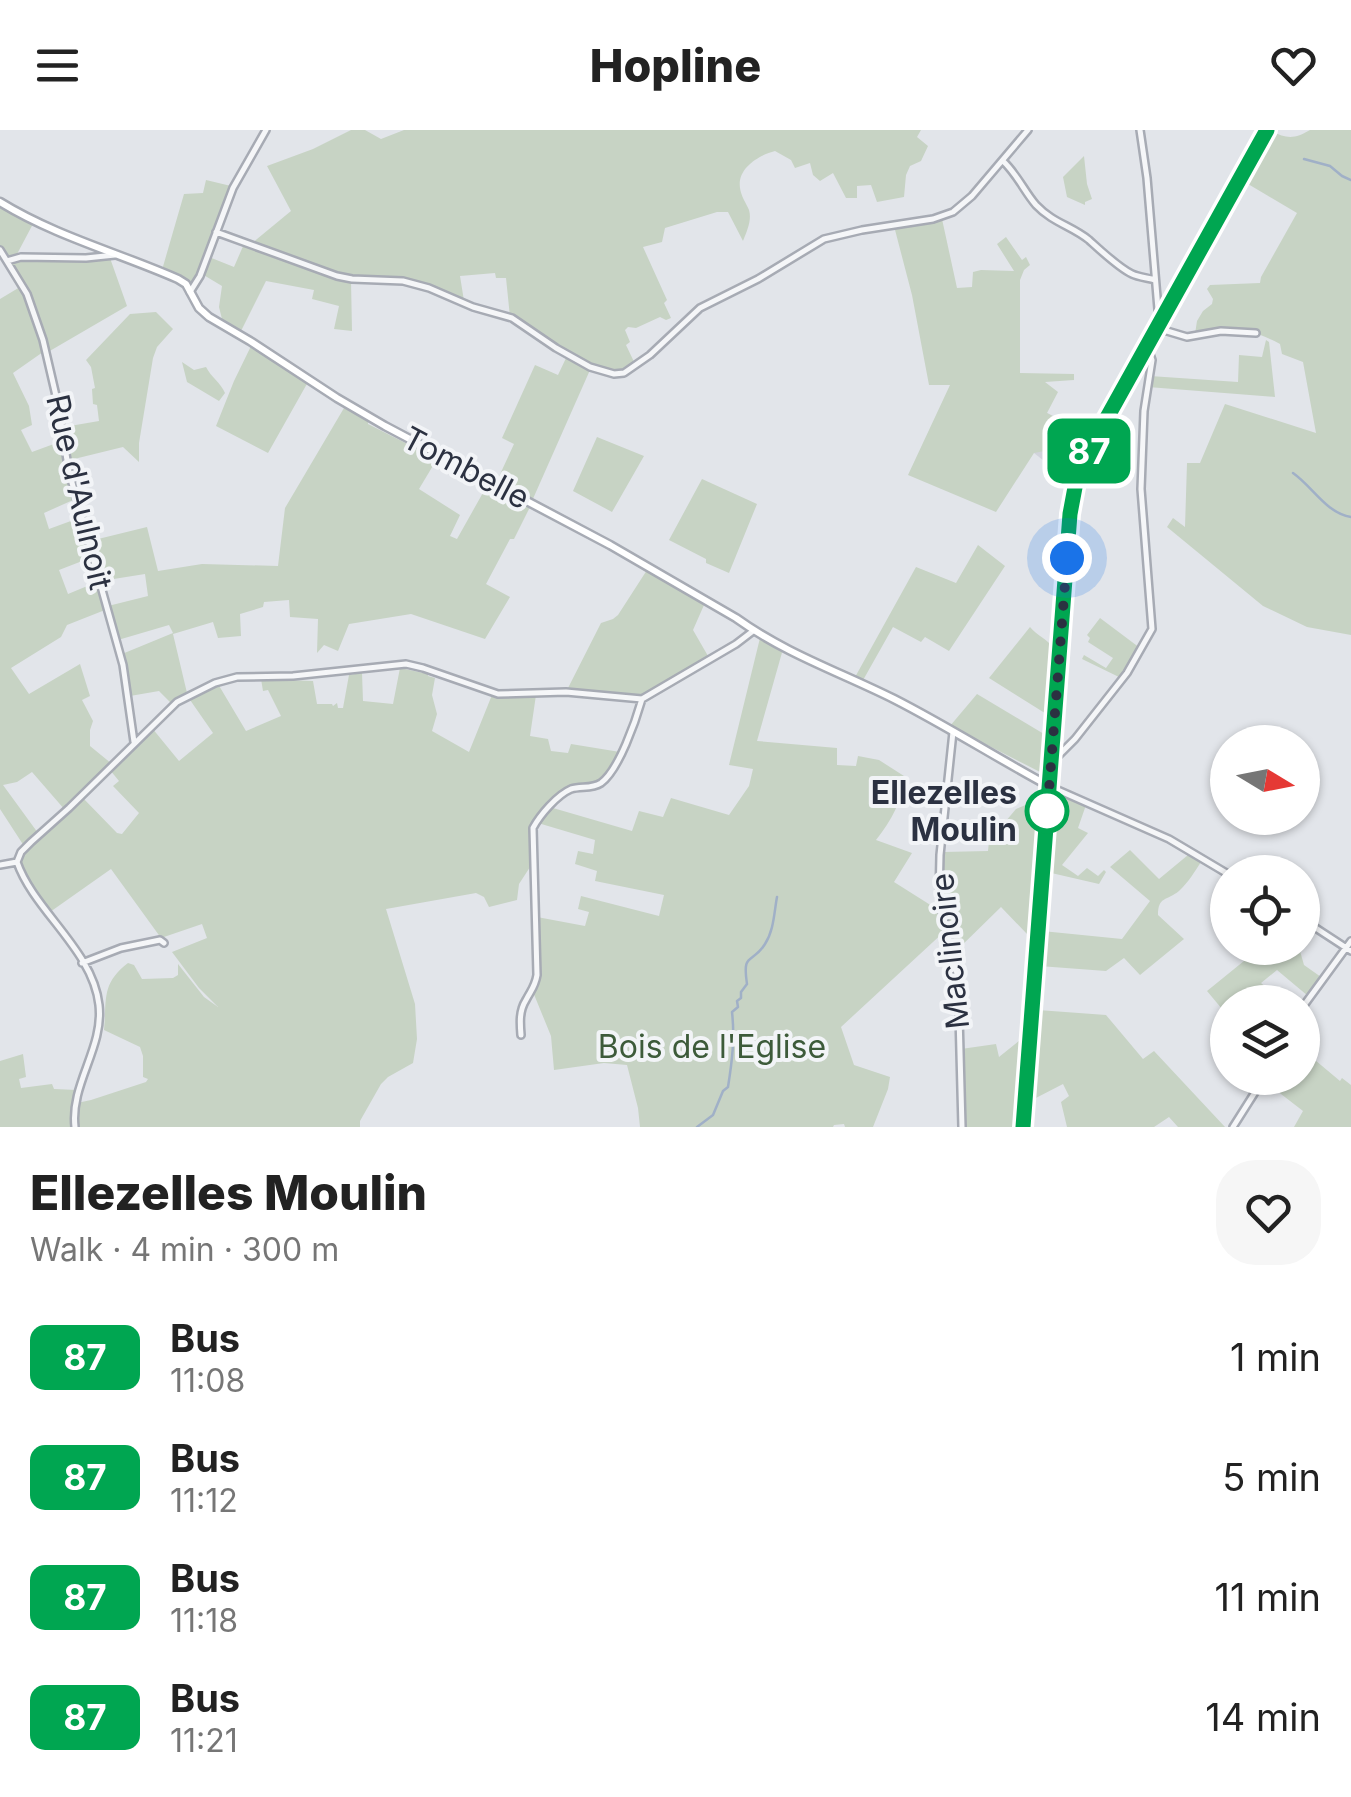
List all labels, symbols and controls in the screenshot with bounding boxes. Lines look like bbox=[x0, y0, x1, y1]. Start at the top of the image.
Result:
icon: menu bbox=[30, 38, 85, 93]
text: Hopline bbox=[590, 38, 761, 93]
icon: heart bbox=[1266, 38, 1321, 93]
street label: Rue d'Aulnoit bbox=[38, 391, 121, 593]
street label: Tombelle bbox=[396, 418, 536, 517]
line badge: 87 bbox=[1044, 418, 1134, 484]
text: 87 bbox=[1067, 430, 1111, 472]
your location bbox=[1042, 533, 1092, 583]
north arrow bbox=[1210, 725, 1320, 835]
map controls bbox=[1210, 725, 1320, 1095]
place label: Ellezelles Moulin bbox=[871, 773, 1017, 849]
marker: Ellezelles Moulin bbox=[1026, 790, 1068, 832]
button: locate bbox=[1210, 855, 1320, 965]
street label: Maclinoire bbox=[922, 871, 977, 1031]
button: layers bbox=[1210, 985, 1320, 1095]
park label: Bois de l'Eglise bbox=[598, 1027, 826, 1066]
button: heart bbox=[1216, 1160, 1321, 1265]
text: Ellezelles Moulin bbox=[30, 1163, 427, 1222]
text: Walk · 4 min · 300 m bbox=[30, 1230, 339, 1269]
text: Bus bbox=[170, 1315, 240, 1361]
text: 1 min bbox=[1230, 1334, 1321, 1380]
text: 87 bbox=[63, 1336, 107, 1378]
text: 11:08 bbox=[170, 1361, 245, 1400]
text: Bus bbox=[170, 1435, 240, 1481]
text: 5 min bbox=[1222, 1454, 1321, 1500]
text: 87 bbox=[63, 1456, 107, 1498]
text: 11:12 bbox=[170, 1481, 238, 1520]
text: Bus bbox=[170, 1555, 240, 1601]
text: 11 min bbox=[1214, 1574, 1321, 1620]
text: 87 bbox=[63, 1576, 107, 1618]
text: 11:18 bbox=[170, 1601, 238, 1640]
text: Bus bbox=[170, 1675, 240, 1721]
text: 14 min bbox=[1205, 1694, 1321, 1740]
text: 87 bbox=[63, 1696, 107, 1738]
text: 11:21 bbox=[170, 1721, 238, 1760]

